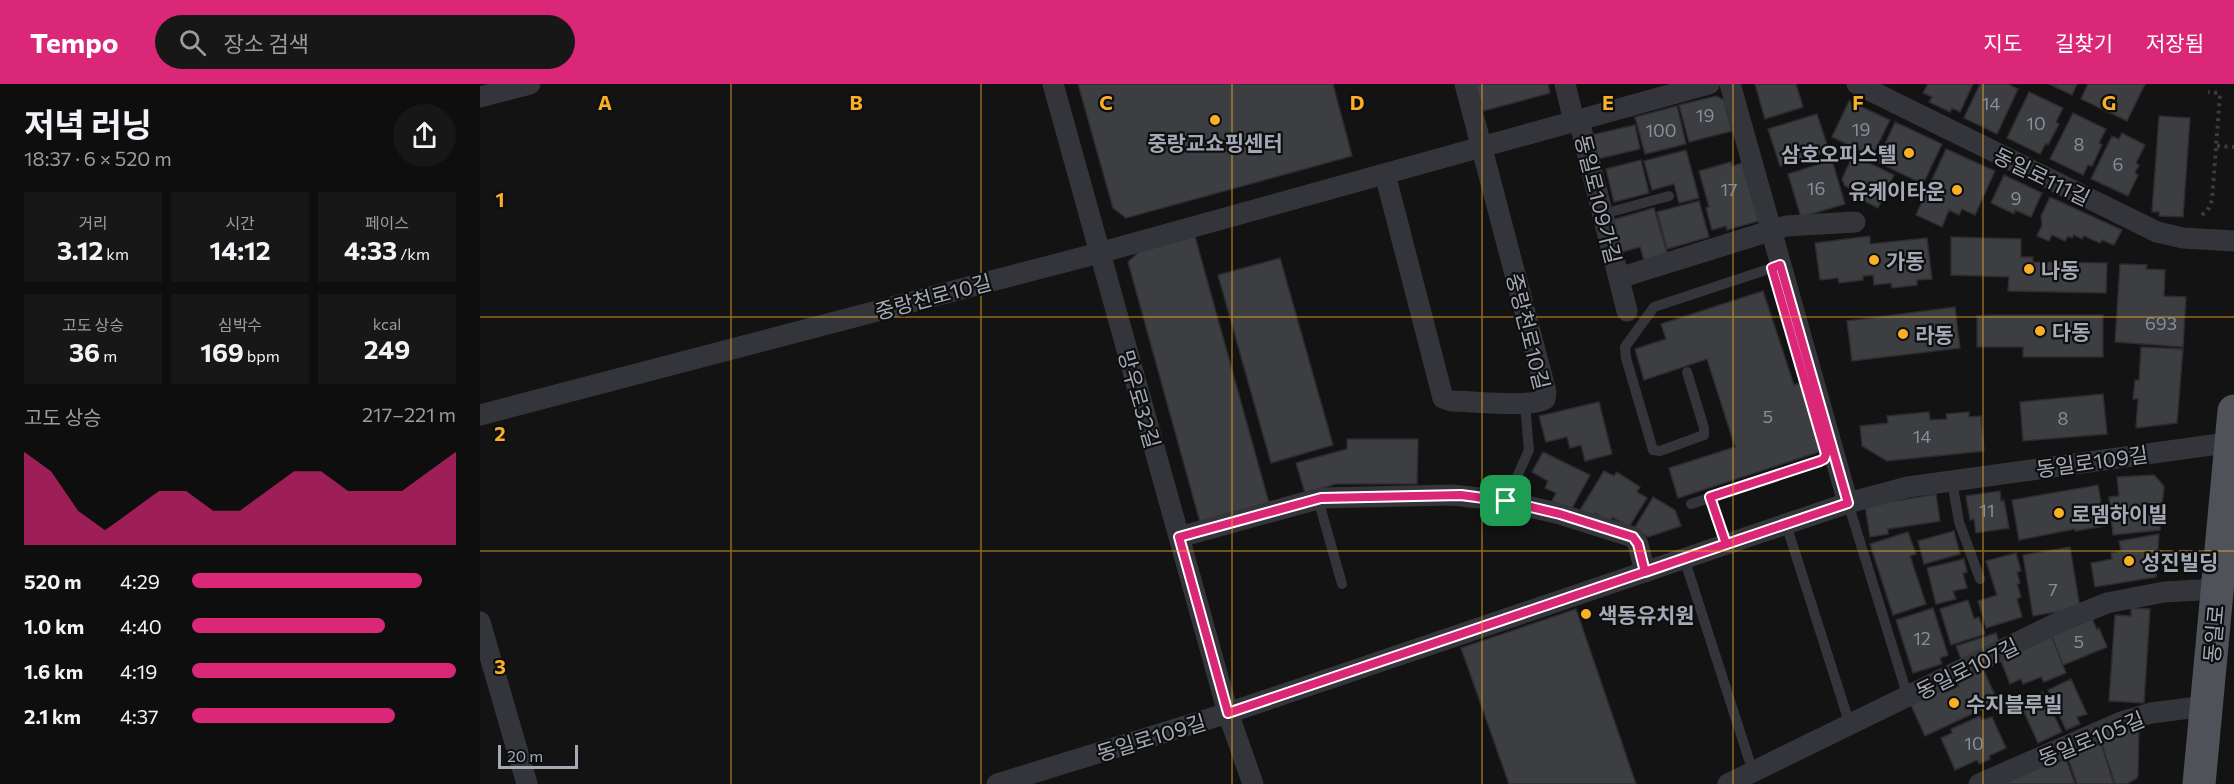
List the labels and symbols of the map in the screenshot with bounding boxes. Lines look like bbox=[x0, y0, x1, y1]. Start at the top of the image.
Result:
text: A bbox=[598, 90, 612, 114]
text: B bbox=[849, 90, 863, 114]
text: C bbox=[1099, 90, 1113, 114]
text: D bbox=[1350, 90, 1364, 114]
text: E bbox=[1602, 90, 1614, 114]
text: F bbox=[1852, 90, 1864, 114]
text: G bbox=[2102, 90, 2116, 114]
house number: 14 bbox=[1982, 92, 2000, 114]
house number: 19 bbox=[1696, 104, 1714, 126]
house number: 10 bbox=[2026, 112, 2046, 134]
marker: 중랑교쇼핑센터 bbox=[1208, 113, 1222, 127]
house number: 19 bbox=[1852, 118, 1870, 140]
house number: 100 bbox=[1645, 119, 1677, 141]
place label: 중랑교쇼핑센터 bbox=[1147, 130, 1283, 155]
street label: 동일로109가길 bbox=[1571, 132, 1627, 266]
house number: 8 bbox=[2074, 133, 2085, 155]
place label: 삼호오피스텔 bbox=[1781, 141, 1897, 166]
street label: 동일로111길 bbox=[1990, 142, 2094, 210]
marker: 삼호오피스텔 bbox=[1902, 146, 1916, 160]
house number: 6 bbox=[2113, 153, 2123, 175]
house number: 16 bbox=[1807, 177, 1825, 199]
house number: 17 bbox=[1720, 178, 1738, 200]
place label: 유케이타운 bbox=[1848, 178, 1945, 203]
marker: 유케이타운 bbox=[1950, 183, 1964, 197]
text: 1 bbox=[495, 187, 505, 211]
house number: 9 bbox=[2011, 187, 2021, 209]
place label: 가동 bbox=[1886, 248, 1925, 273]
marker: 가동 bbox=[1867, 253, 1881, 267]
place label: 나동 bbox=[2041, 257, 2080, 282]
marker: 나동 bbox=[2022, 262, 2036, 276]
street label: 중랑천로10길 bbox=[872, 268, 994, 324]
street label: 중랑천로10길 bbox=[1502, 270, 1556, 392]
house number: 693 bbox=[2145, 312, 2177, 334]
place label: 다동 bbox=[2052, 319, 2091, 344]
place label: 라동 bbox=[1915, 322, 1954, 347]
marker: 다동 bbox=[2033, 324, 2047, 338]
marker: 라동 bbox=[1896, 327, 1910, 341]
street label: 망우로32길 bbox=[1114, 347, 1166, 451]
house number: 5 bbox=[1763, 405, 1773, 427]
house number: 8 bbox=[2058, 407, 2069, 429]
text: 2 bbox=[494, 421, 506, 445]
house number: 14 bbox=[1913, 425, 1931, 447]
street label: 동일로109길 bbox=[2034, 441, 2150, 481]
pin bbox=[1480, 475, 1531, 526]
house number: 11 bbox=[1979, 499, 1995, 521]
place label: 로뎀하이빌 bbox=[2071, 501, 2168, 526]
marker: 로뎀하이빌 bbox=[2052, 506, 2066, 520]
place label: 성진빌딩 bbox=[2141, 549, 2218, 574]
marker: 성진빌딩 bbox=[2122, 554, 2136, 568]
house number: 7 bbox=[2048, 578, 2058, 600]
place label: 색동유치원 bbox=[1598, 602, 1695, 627]
street label: 동일로 bbox=[2198, 604, 2228, 664]
marker: 색동유치원 bbox=[1579, 607, 1593, 621]
house number: 12 bbox=[1913, 627, 1931, 649]
house number: 5 bbox=[2074, 630, 2084, 652]
street label: 동일로107길 bbox=[1912, 632, 2022, 704]
text: 3 bbox=[494, 654, 506, 678]
place label: 수지블루빌 bbox=[1966, 691, 2063, 716]
marker: 수지블루빌 bbox=[1947, 696, 1961, 710]
street label: 동일로105길 bbox=[2034, 705, 2148, 771]
street label: 동일로109길 bbox=[1093, 709, 1209, 765]
house number: 10 bbox=[1964, 732, 1984, 754]
scale bar bbox=[498, 742, 578, 770]

